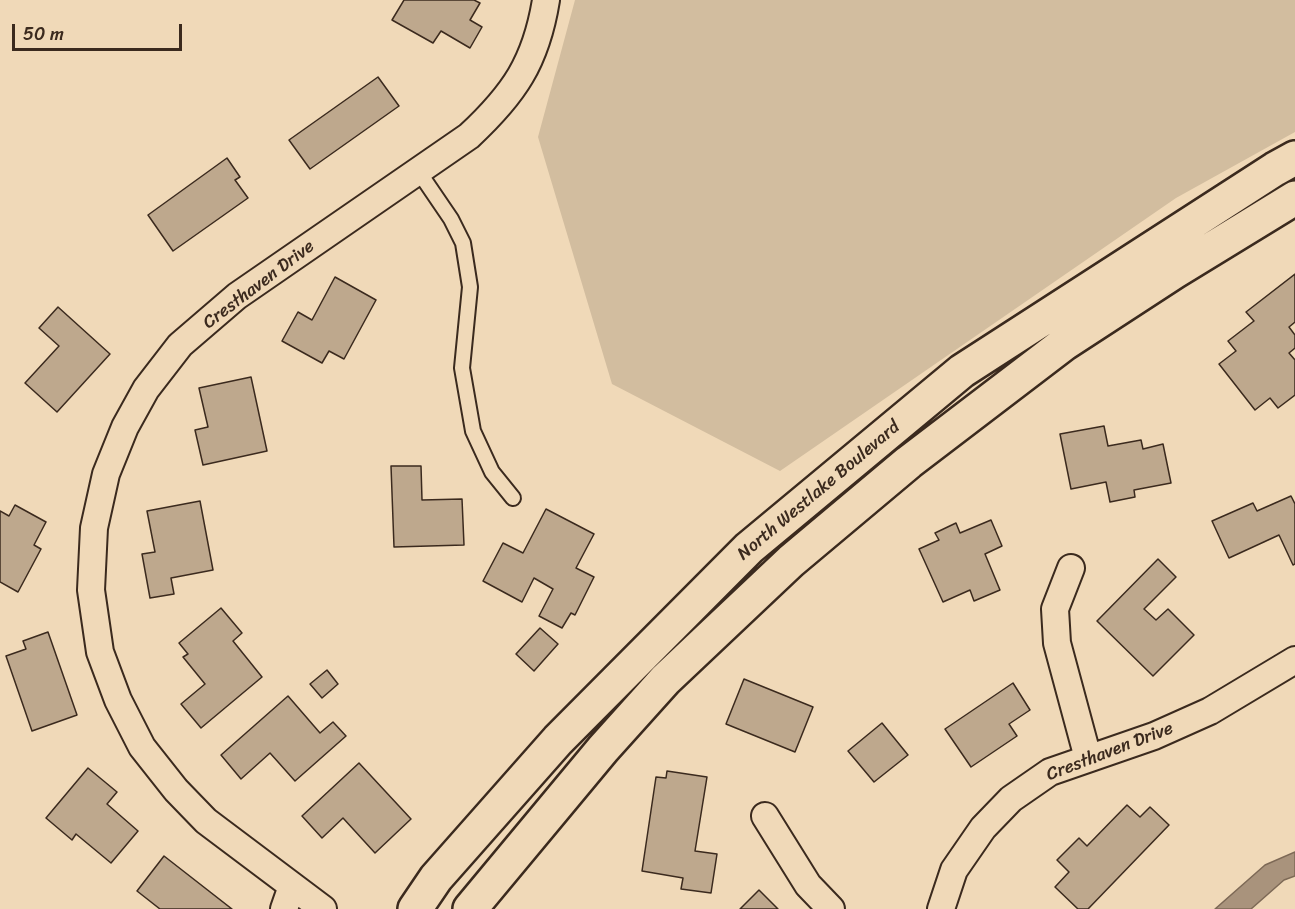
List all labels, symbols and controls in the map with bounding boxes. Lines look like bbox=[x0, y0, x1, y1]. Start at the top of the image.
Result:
scale bar bbox=[15, 12, 184, 50]
text: 50 m bbox=[23, 18, 64, 50]
street label: Cresthaven Drive bbox=[199, 236, 319, 334]
street label: North Westlake Boulevard bbox=[733, 417, 905, 565]
street label: Cresthaven Drive bbox=[1044, 718, 1176, 786]

